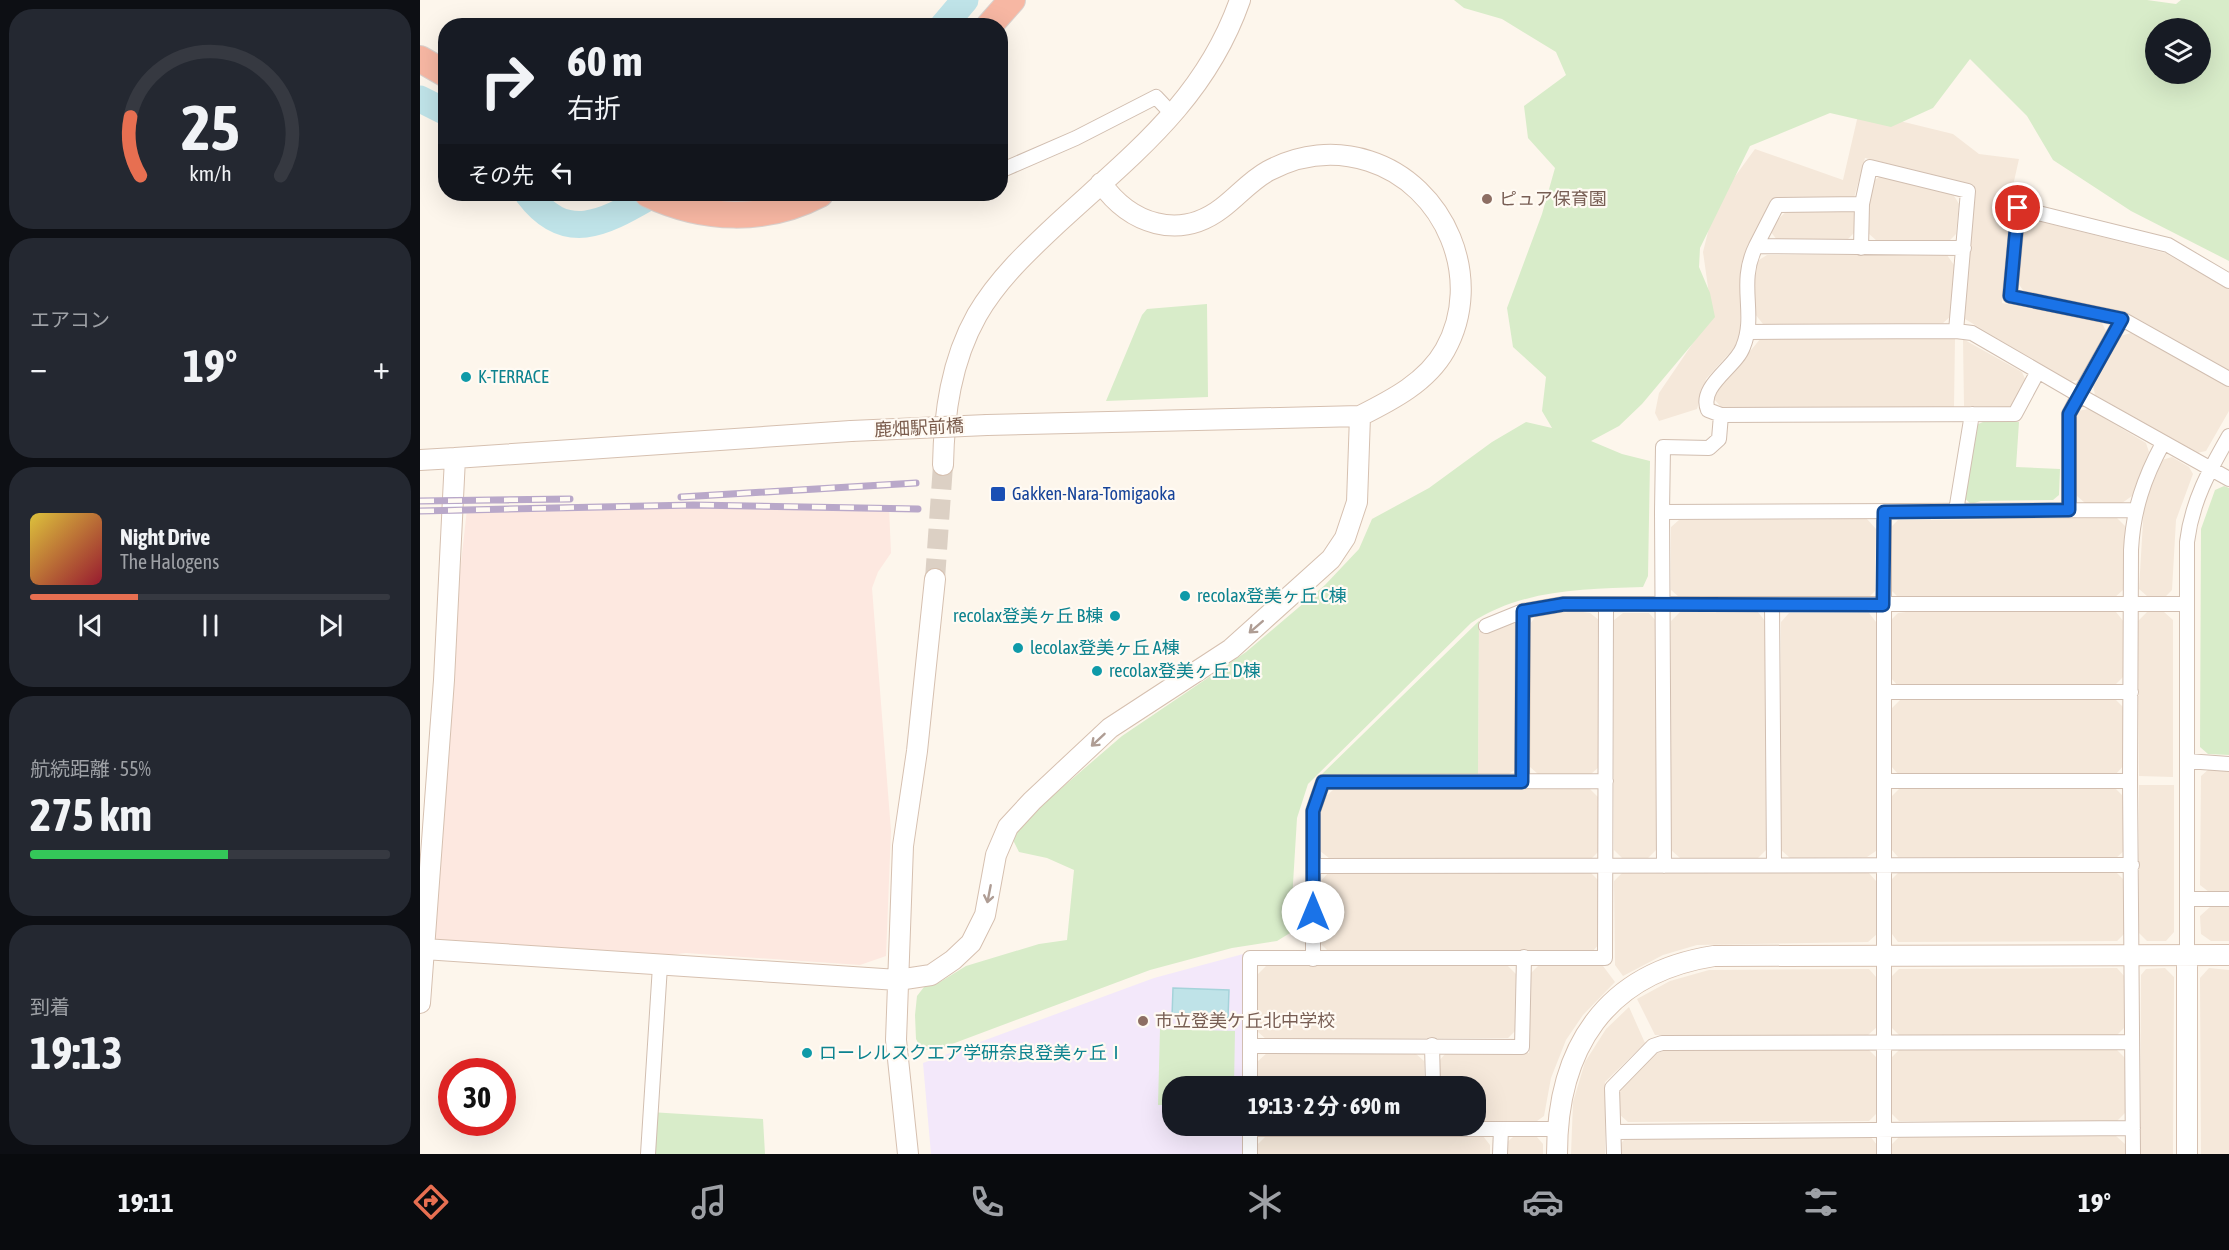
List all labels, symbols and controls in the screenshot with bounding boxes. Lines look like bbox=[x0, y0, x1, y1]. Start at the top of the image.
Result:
map controls bbox=[2145, 18, 2211, 84]
button: layers bbox=[2145, 18, 2211, 84]
text: 60 m bbox=[567, 37, 642, 85]
icon: right bbox=[468, 42, 546, 120]
text: 25 bbox=[181, 92, 239, 163]
text: 右折 bbox=[567, 93, 621, 124]
icon: left bbox=[546, 156, 579, 189]
text: km/h bbox=[189, 161, 231, 186]
text: その先 bbox=[468, 162, 534, 188]
pin bbox=[1992, 182, 2043, 233]
place label: ピュア保育園 bbox=[1499, 188, 1607, 209]
icon: arrive bbox=[2001, 191, 2034, 224]
marker: ピュア保育園 bbox=[1480, 192, 1494, 206]
text: エアコン bbox=[30, 308, 110, 331]
text: 19° bbox=[183, 340, 237, 392]
text: − bbox=[30, 348, 47, 386]
text: + bbox=[373, 348, 390, 386]
place label: K-TERRACE bbox=[478, 366, 549, 387]
marker: K-TERRACE bbox=[459, 370, 473, 384]
street label: 鹿畑駅前橋 bbox=[873, 415, 964, 440]
place label: Gakken-Nara-Tomigaoka bbox=[1012, 483, 1176, 504]
marker: Gakken-Nara-Tomigaoka bbox=[989, 485, 1007, 503]
text: Night Drive bbox=[120, 524, 210, 550]
text: The Halogens bbox=[120, 550, 219, 573]
place label: recolax登美ヶ丘 C棟 bbox=[1197, 585, 1347, 606]
marker: recolax登美ヶ丘 C棟 bbox=[1178, 589, 1192, 603]
place label: recolax登美ヶ丘 B棟 bbox=[953, 605, 1103, 626]
icon: previous bbox=[74, 609, 107, 642]
icon: pause bbox=[194, 609, 227, 642]
icon: next bbox=[314, 609, 347, 642]
marker: recolax登美ヶ丘 B棟 bbox=[1108, 609, 1122, 623]
one-way arrow bbox=[1248, 620, 1264, 633]
place label: lecolax登美ヶ丘 A棟 bbox=[1030, 637, 1180, 658]
marker: lecolax登美ヶ丘 A棟 bbox=[1011, 641, 1025, 655]
place label: recolax登美ヶ丘 D棟 bbox=[1109, 660, 1260, 681]
marker: recolax登美ヶ丘 D棟 bbox=[1090, 664, 1104, 678]
one-way arrow bbox=[1091, 733, 1106, 747]
text: 航続距離 · 55% bbox=[30, 757, 151, 780]
text: 275 km bbox=[30, 789, 152, 841]
position arrow bbox=[1281, 880, 1345, 944]
one-way arrow bbox=[983, 883, 994, 903]
text: 到着 bbox=[30, 995, 70, 1018]
place label: 市立登美ケ丘北中学校 bbox=[1155, 1010, 1335, 1031]
marker: 市立登美ケ丘北中学校 bbox=[1136, 1014, 1150, 1028]
text: 19:13 bbox=[30, 1027, 123, 1079]
place label: ローレルスクエア学研奈良登美ヶ丘Ⅰ bbox=[819, 1042, 1125, 1063]
marker: ローレルスクエア学研奈良登美ヶ丘Ⅰ bbox=[800, 1046, 814, 1060]
speed limit sign: 30 bbox=[438, 1058, 516, 1136]
text: 19:13 · 2 分 · 690 m bbox=[1248, 1093, 1400, 1119]
icon: directions bbox=[410, 1181, 452, 1223]
icon: music bbox=[688, 1181, 730, 1223]
icon: phone bbox=[966, 1181, 1008, 1223]
icon: climate bbox=[1244, 1181, 1286, 1223]
icon: car bbox=[1522, 1181, 1564, 1223]
icon: filters bbox=[1800, 1181, 1842, 1223]
text: 19:11 bbox=[118, 1187, 174, 1218]
text: 19° bbox=[2078, 1187, 2111, 1218]

